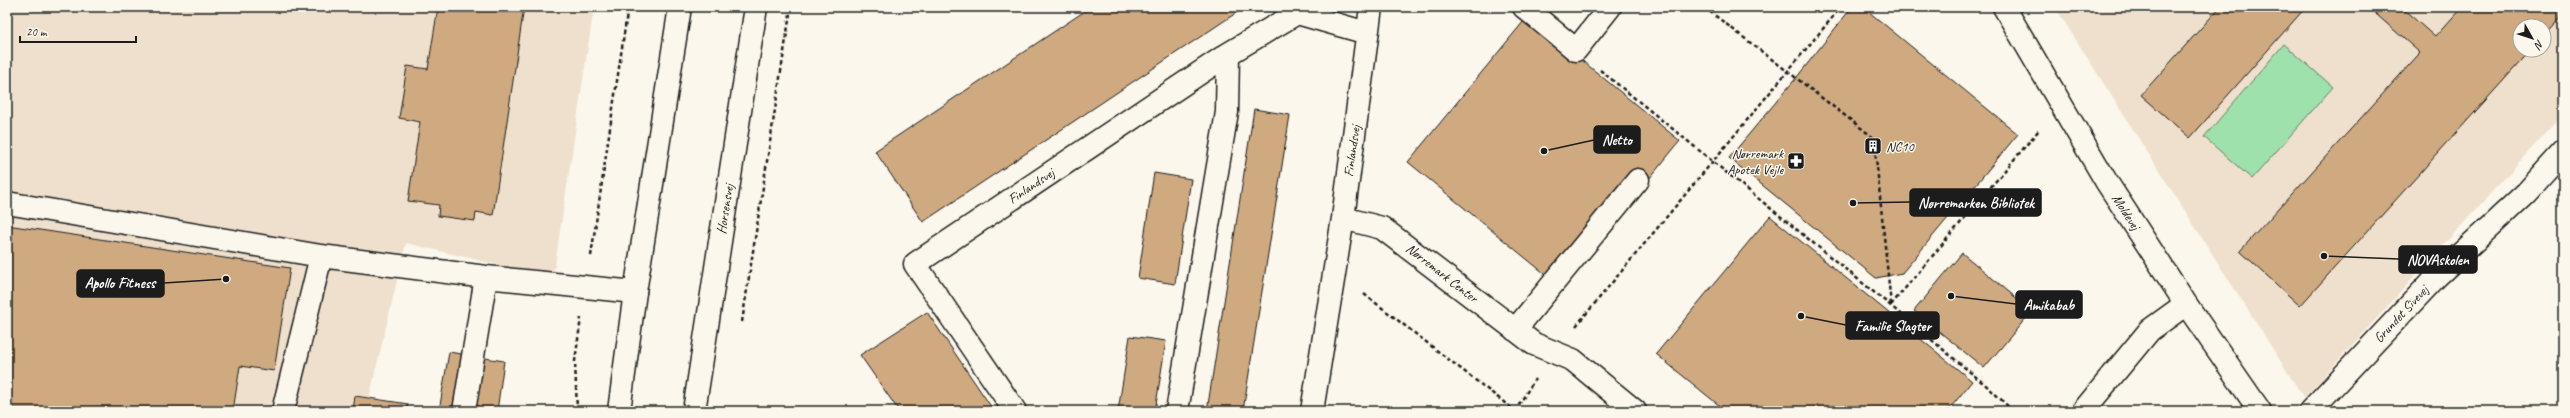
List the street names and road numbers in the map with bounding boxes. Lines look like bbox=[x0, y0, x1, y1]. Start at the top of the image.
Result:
street label: Finlandsvej bbox=[1340, 122, 1364, 178]
street label: Finlandsvej bbox=[1005, 163, 1059, 208]
street label: Horsensvej bbox=[713, 181, 738, 235]
street label: Moldevej bbox=[2108, 191, 2145, 235]
street label: Nørremark Center bbox=[1403, 240, 1482, 307]
street label: Grundet Sivevej bbox=[2370, 280, 2433, 346]

